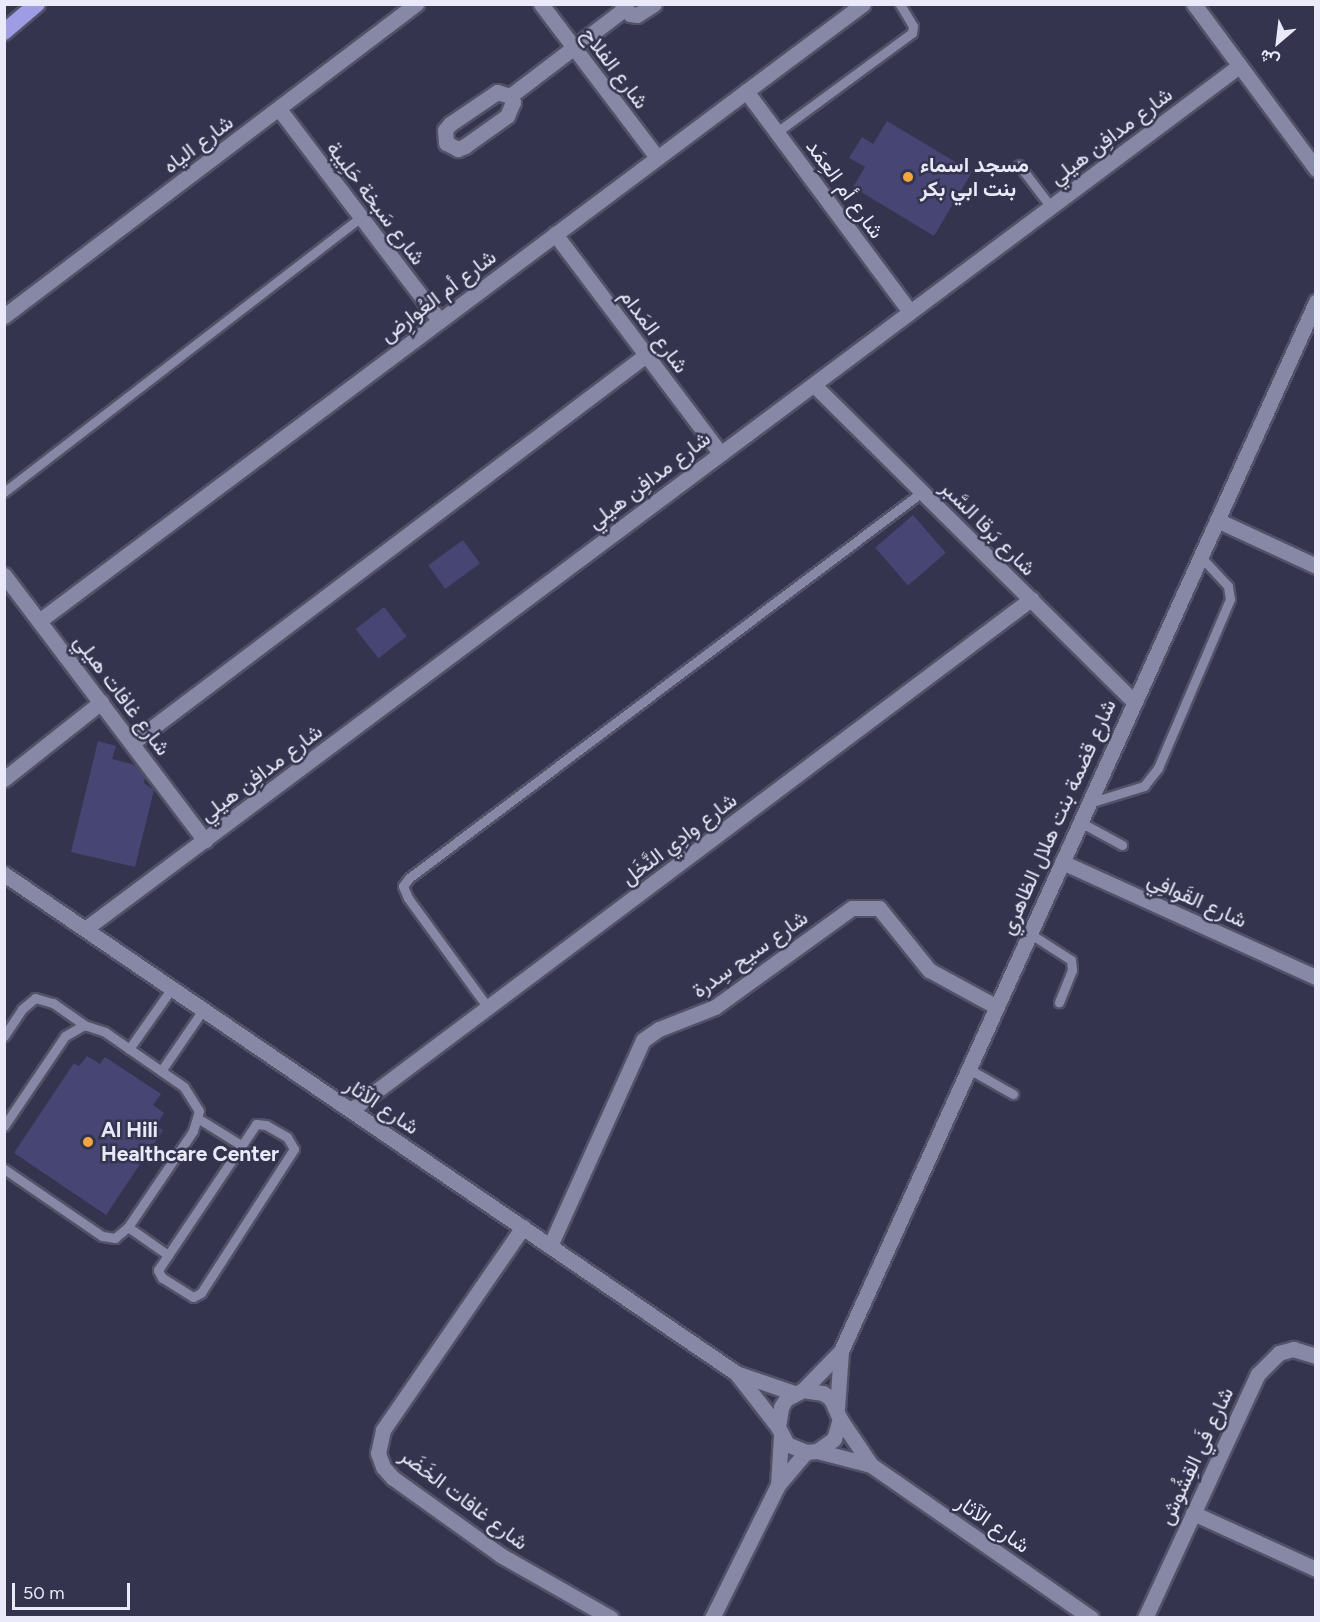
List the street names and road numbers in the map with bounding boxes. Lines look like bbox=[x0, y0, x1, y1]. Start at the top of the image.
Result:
street label: شارع الفلاح bbox=[576, 22, 654, 114]
street label: شارع مدافِن هيلي bbox=[1045, 82, 1177, 190]
street label: شارع الياه bbox=[158, 109, 238, 179]
street label: شارع أم العِمَد bbox=[801, 135, 889, 243]
street label: شارع سَبخة حَلِيبة bbox=[321, 136, 431, 270]
street label: شارع أم العُوارِض bbox=[375, 244, 501, 348]
street label: شارع المَدام bbox=[614, 284, 694, 378]
street label: شارع مدافِن هيلي bbox=[583, 426, 715, 534]
street label: شارع بَرقا السَّبر bbox=[935, 475, 1041, 581]
street label: شارع غافات هيلي bbox=[68, 630, 176, 760]
street label: شارع قضمة بنت هلال الظاهري bbox=[995, 695, 1121, 939]
street label: شارع مدافِن هيلي bbox=[195, 719, 327, 827]
street label: شارع وادِي النَّخَل bbox=[616, 787, 742, 891]
street label: شارع القَوافِي bbox=[1143, 867, 1251, 933]
street label: شارع سيح سِدرة bbox=[687, 905, 813, 1003]
street label: شارع الآثار bbox=[340, 1072, 424, 1140]
street label: شارع فَي القِشُوش bbox=[1153, 1383, 1239, 1529]
street label: شارع غافات الخَضَر bbox=[395, 1443, 533, 1555]
street label: شارع الآثار bbox=[951, 1490, 1035, 1558]

